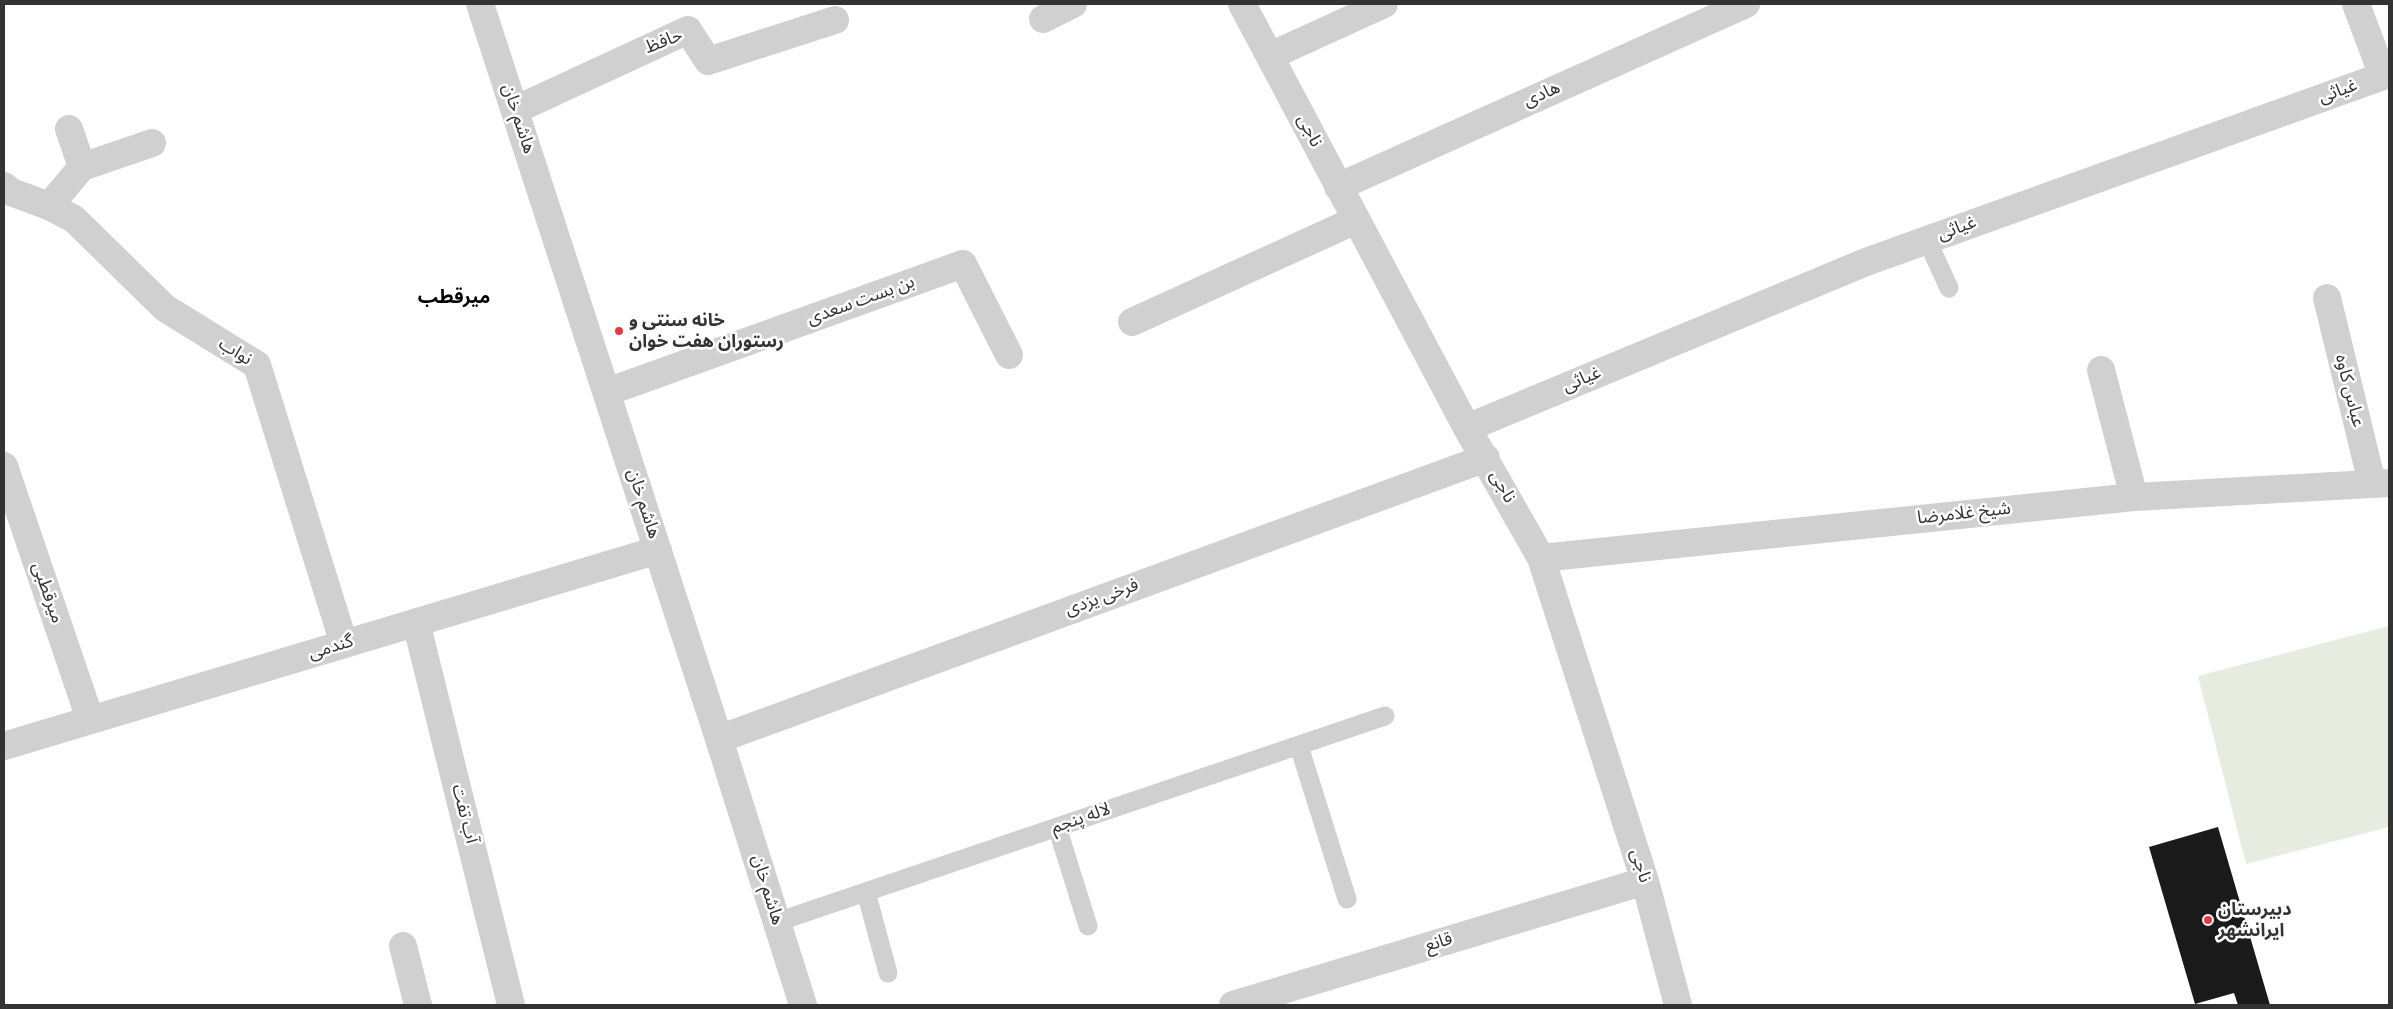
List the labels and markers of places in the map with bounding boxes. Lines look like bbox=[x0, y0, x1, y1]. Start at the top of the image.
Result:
place label: خانه سنتی و رستوران هفت خوان bbox=[629, 310, 784, 352]
marker: خانه سنتی و رستوران هفت خوان bbox=[613, 325, 625, 337]
place label: دبیرستان ایرانشهر bbox=[2218, 899, 2291, 942]
marker: دبیرستان ایرانشهر bbox=[2202, 914, 2214, 926]

